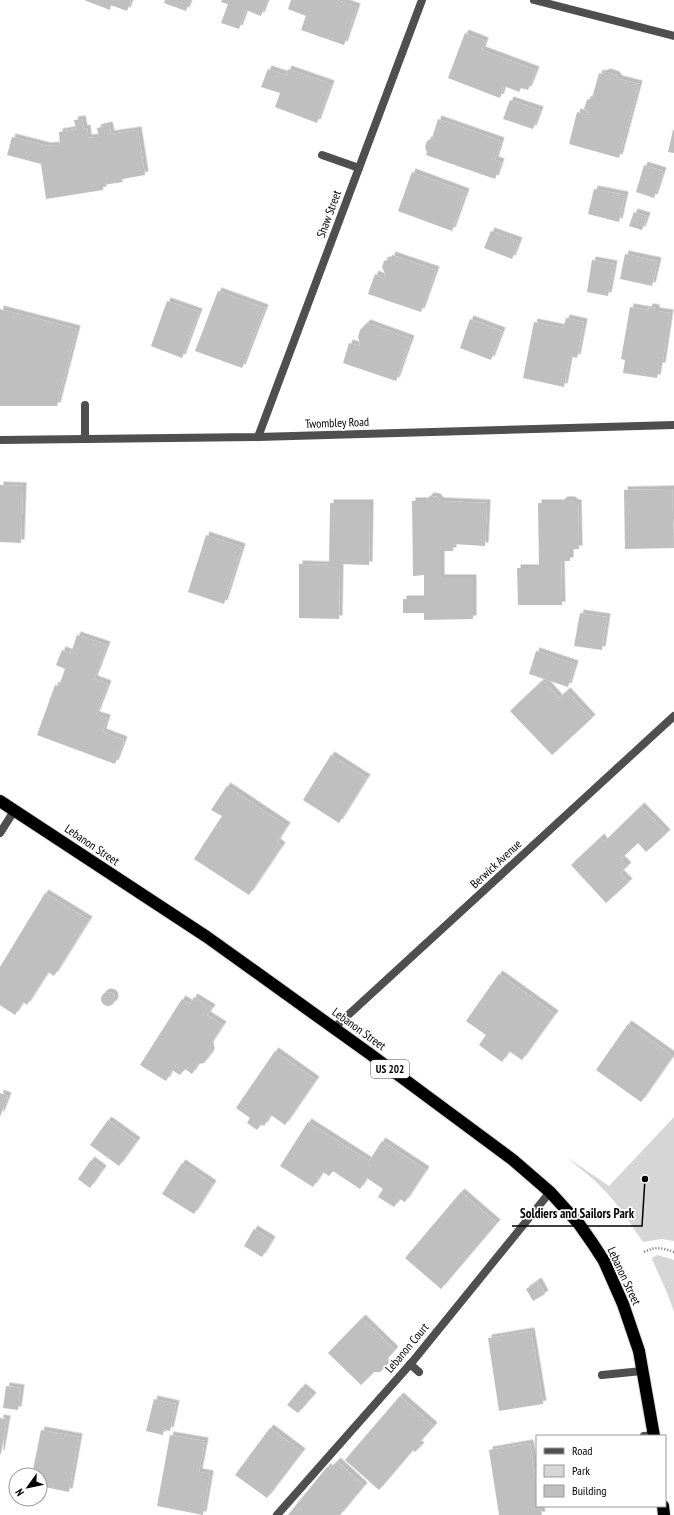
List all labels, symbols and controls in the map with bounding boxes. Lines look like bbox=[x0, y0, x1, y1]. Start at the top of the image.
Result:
street label: Shaw Street bbox=[313, 187, 344, 240]
street label: Twombley Road bbox=[305, 414, 369, 431]
street label: Lebanon Street bbox=[62, 821, 123, 869]
street label: Berwick Avenue bbox=[467, 836, 524, 891]
street label: Lebanon Street bbox=[330, 1004, 390, 1053]
road number: US 202 bbox=[371, 1060, 409, 1078]
callout: Soldiers and Sailors Park bbox=[512, 1201, 642, 1226]
text: Soldiers and Sailors Park bbox=[520, 1205, 635, 1222]
street label: Lebanon Street bbox=[604, 1244, 645, 1308]
street label: Lebanon Court bbox=[382, 1319, 432, 1376]
legend bbox=[536, 1435, 666, 1507]
text: Road bbox=[572, 1443, 592, 1458]
text: Park bbox=[572, 1463, 590, 1478]
north arrow bbox=[8, 1467, 48, 1507]
text: Building bbox=[572, 1483, 607, 1498]
text: N bbox=[12, 1486, 27, 1499]

